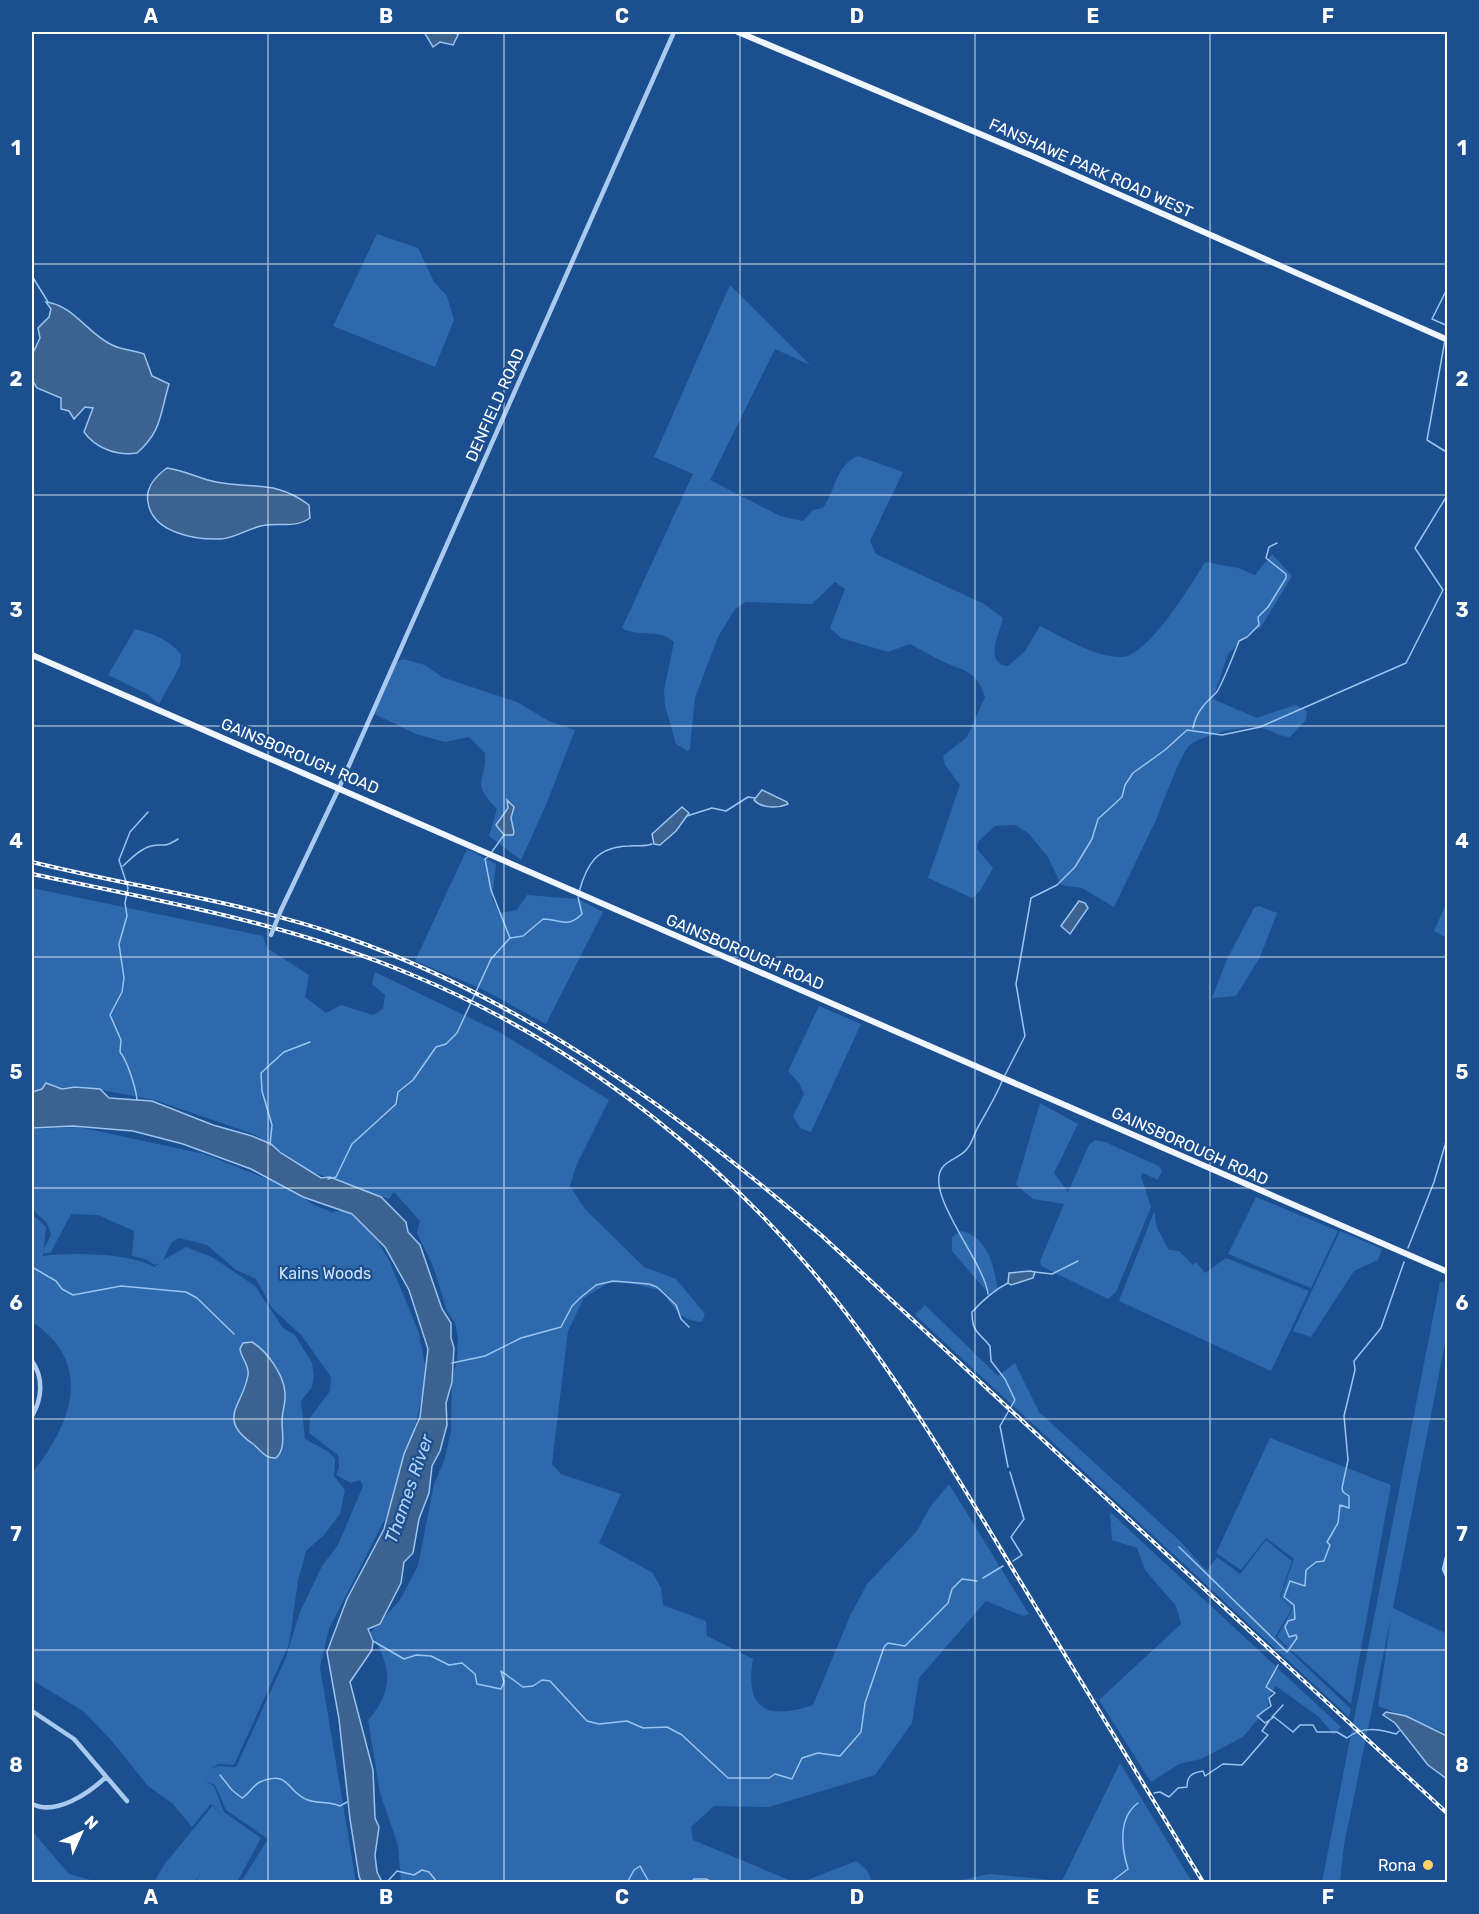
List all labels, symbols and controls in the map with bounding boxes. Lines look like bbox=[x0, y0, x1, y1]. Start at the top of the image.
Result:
text: A bbox=[144, 4, 159, 28]
text: B bbox=[379, 4, 393, 28]
text: C bbox=[615, 4, 629, 28]
text: D bbox=[850, 4, 864, 28]
text: E bbox=[1087, 4, 1099, 28]
text: F bbox=[1322, 4, 1334, 28]
street label: FANSHAWE PARK ROAD WEST bbox=[986, 114, 1196, 222]
text: 1 bbox=[11, 136, 21, 160]
text: 1 bbox=[1457, 136, 1467, 160]
street label: DENFIELD ROAD bbox=[462, 345, 528, 465]
text: 2 bbox=[10, 367, 23, 391]
text: 2 bbox=[1456, 367, 1469, 391]
text: 3 bbox=[9, 598, 23, 622]
text: 3 bbox=[1455, 598, 1469, 622]
street label: GAINSBOROUGH ROAD bbox=[218, 714, 382, 798]
text: 4 bbox=[9, 829, 23, 853]
text: 4 bbox=[1455, 829, 1469, 853]
street label: GAINSBOROUGH ROAD bbox=[663, 910, 827, 994]
text: 5 bbox=[10, 1060, 23, 1084]
text: 5 bbox=[1456, 1060, 1469, 1084]
street label: GAINSBOROUGH ROAD bbox=[1109, 1103, 1271, 1189]
park label: Kains Woods bbox=[279, 1264, 371, 1283]
text: 6 bbox=[9, 1291, 23, 1315]
text: 6 bbox=[1455, 1291, 1469, 1315]
water label: Thames River bbox=[380, 1430, 438, 1546]
text: 7 bbox=[10, 1522, 22, 1546]
text: 7 bbox=[1456, 1522, 1468, 1546]
text: 8 bbox=[9, 1753, 23, 1777]
text: 8 bbox=[1455, 1753, 1469, 1777]
north arrow bbox=[51, 1803, 111, 1863]
text: N bbox=[80, 1812, 102, 1834]
place label: Rona bbox=[1378, 1856, 1416, 1875]
marker: Rona bbox=[1421, 1858, 1435, 1872]
text: A bbox=[144, 1885, 159, 1909]
text: B bbox=[379, 1885, 393, 1909]
text: C bbox=[615, 1885, 629, 1909]
text: D bbox=[850, 1885, 864, 1909]
text: E bbox=[1087, 1885, 1099, 1909]
text: F bbox=[1322, 1885, 1334, 1909]

